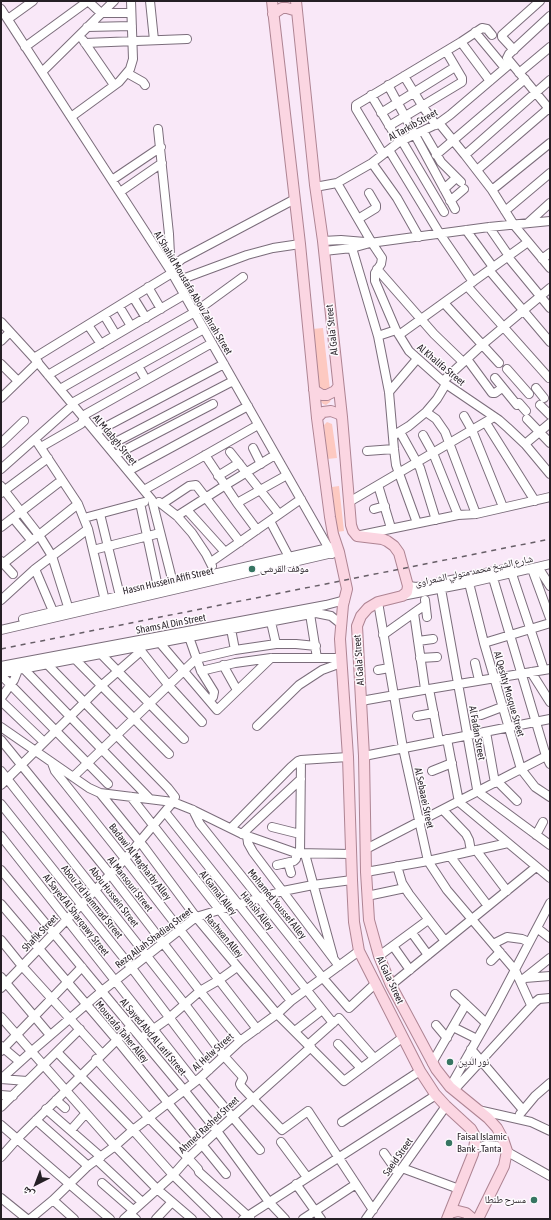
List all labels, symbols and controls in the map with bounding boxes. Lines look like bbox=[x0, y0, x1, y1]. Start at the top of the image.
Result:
street label: Al Tarkib Street bbox=[386, 107, 440, 143]
street label: Al Shahid Moustafa Abou Zahrah Street bbox=[151, 229, 235, 357]
street label: Al Gala' Street bbox=[323, 304, 341, 356]
street label: Al Khalifa Street bbox=[415, 341, 467, 389]
street label: Al Mdabgh Street bbox=[90, 412, 140, 468]
street label: شارع الشيخ محمد متولي الشعراوى bbox=[414, 553, 534, 589]
place label: موقف القرشى bbox=[260, 563, 309, 575]
marker: موقف القرشى bbox=[247, 564, 257, 574]
street label: Hassn Hussein Afifi Street bbox=[121, 565, 215, 597]
street label: Shams Al Din Street bbox=[135, 611, 207, 637]
street label: Al Gala' Street bbox=[351, 634, 367, 686]
street label: Al Qeshty Mosque Street bbox=[491, 650, 527, 738]
street label: Al Fadan Street bbox=[466, 705, 488, 761]
street label: Al Sebaaei Street bbox=[412, 767, 436, 829]
street label: Badawi Al Magharby Alley bbox=[106, 821, 174, 903]
street label: Al Mansouri Street bbox=[105, 854, 155, 914]
street label: Abou Zid Hammad Street bbox=[59, 863, 125, 941]
street label: Abou Hussein Street bbox=[87, 864, 141, 930]
street label: Mohamed Youssef Alley bbox=[245, 867, 309, 941]
street label: Al Gamal Alley bbox=[197, 868, 239, 918]
street label: Al Sayed Al Sharqawy Street bbox=[40, 872, 112, 958]
street label: Hanish Alley bbox=[238, 889, 276, 933]
street label: Rezq Allah Shadiaq Street bbox=[113, 905, 195, 971]
street label: Shafik Street bbox=[20, 912, 60, 954]
street label: Rashwan Alley bbox=[202, 912, 246, 960]
street label: Al Gala' Street bbox=[374, 954, 406, 1006]
street label: Al Sayed Abd Al Latif Street bbox=[117, 996, 189, 1078]
street label: Moustafa Taher Alley bbox=[93, 999, 151, 1065]
street label: Al Helw Street bbox=[190, 1030, 236, 1074]
place label: نور الدين bbox=[458, 1056, 489, 1068]
marker: نور الدين bbox=[445, 1057, 455, 1067]
street label: Ahmed Rashed Street bbox=[176, 1094, 242, 1156]
place label: Faisal Islamic Bank - Tanta bbox=[457, 1131, 507, 1154]
street label: Saeid Street bbox=[381, 1136, 415, 1178]
marker: Faisal Islamic Bank - Tanta bbox=[444, 1138, 454, 1148]
north arrow bbox=[16, 1164, 56, 1204]
text: ش bbox=[20, 1185, 36, 1201]
place label: مسرح طنطا bbox=[485, 1194, 526, 1206]
marker: مسرح طنطا bbox=[529, 1195, 539, 1205]

